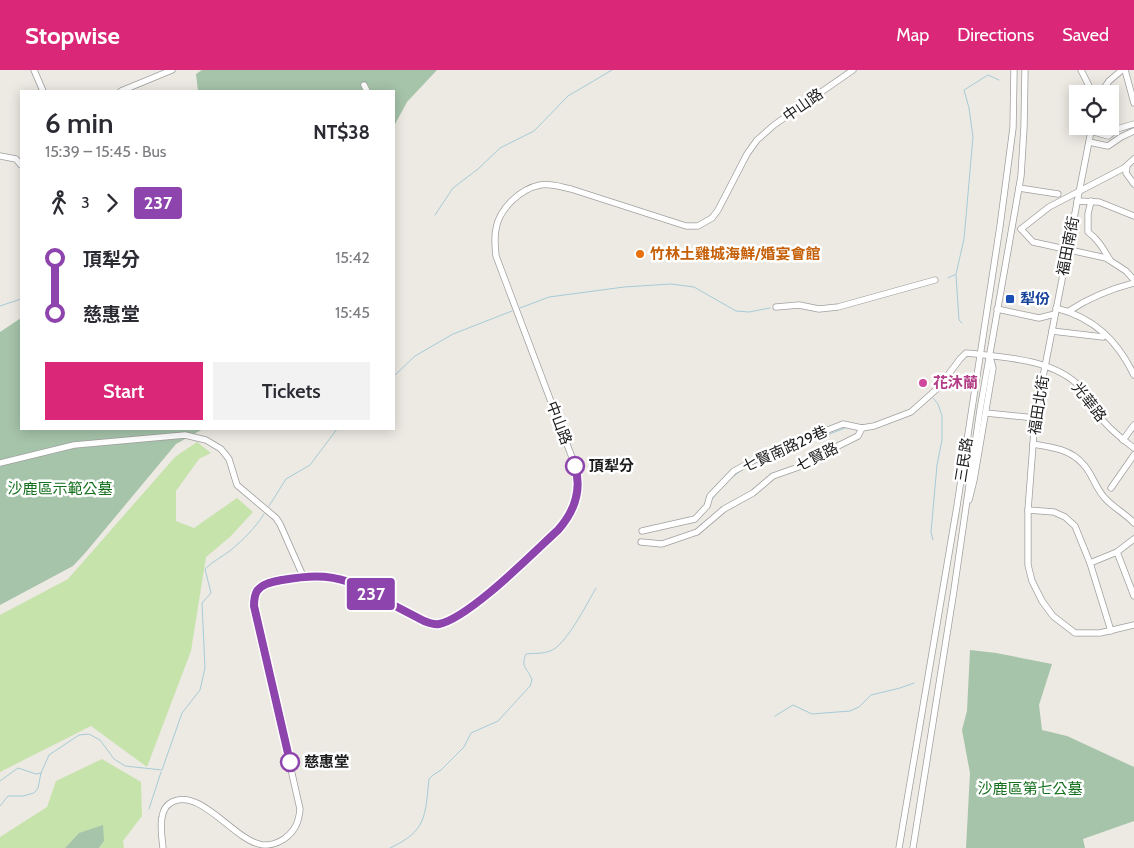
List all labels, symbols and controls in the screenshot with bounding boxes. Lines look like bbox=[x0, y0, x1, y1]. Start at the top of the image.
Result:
text: Stopwise bbox=[25, 21, 120, 50]
text: Map bbox=[896, 24, 929, 46]
text: Directions bbox=[957, 24, 1034, 46]
text: Saved bbox=[1062, 24, 1109, 46]
street label: 中山路 bbox=[779, 85, 827, 125]
map controls bbox=[1069, 85, 1119, 135]
button: locate bbox=[1069, 85, 1119, 135]
text: 6 min bbox=[45, 106, 113, 140]
text: NT$38 bbox=[313, 121, 370, 144]
text: 15:39 – 15:45 · Bus bbox=[45, 142, 166, 161]
icon: walk bbox=[45, 189, 73, 217]
icon: forward bbox=[98, 189, 126, 217]
text: 237 bbox=[144, 192, 172, 214]
text: 3 bbox=[81, 193, 90, 212]
street label: 福田南街 bbox=[1053, 215, 1083, 277]
place label: 竹林土雞城海鮮/婚宴會館 bbox=[650, 245, 820, 263]
text: 頂犁分 bbox=[83, 248, 140, 271]
text: 15:42 bbox=[335, 248, 370, 267]
marker: 竹林土雞城海鮮/婚宴會館 bbox=[634, 248, 646, 260]
place label: 犁份 bbox=[1020, 290, 1050, 308]
marker: 犁份 bbox=[1004, 293, 1016, 305]
text: 慈惠堂 bbox=[83, 303, 140, 326]
text: 15:45 bbox=[335, 303, 370, 322]
button: Start bbox=[45, 362, 203, 420]
button: Tickets bbox=[213, 362, 370, 420]
place label: 花沐蘭 bbox=[933, 374, 978, 392]
street label: 福田北街 bbox=[1025, 374, 1053, 436]
marker: 花沐蘭 bbox=[917, 377, 929, 389]
street label: 光華路 bbox=[1068, 379, 1110, 425]
street label: 中山路 bbox=[543, 399, 575, 447]
street label: 七賢南路29巷 bbox=[740, 422, 830, 476]
street label: 三民路 bbox=[952, 436, 976, 484]
street label: 七賢路 bbox=[793, 439, 841, 475]
marker: 頂犁分 bbox=[565, 456, 585, 476]
place label: 頂犁分 bbox=[589, 457, 634, 475]
park label: 沙鹿區示範公墓 bbox=[7, 480, 113, 498]
line badge: 237 bbox=[342, 578, 400, 610]
text: 237 bbox=[357, 583, 385, 605]
marker: 慈惠堂 bbox=[280, 752, 300, 772]
place label: 慈惠堂 bbox=[304, 753, 349, 771]
park label: 沙鹿區第七公墓 bbox=[977, 780, 1083, 798]

